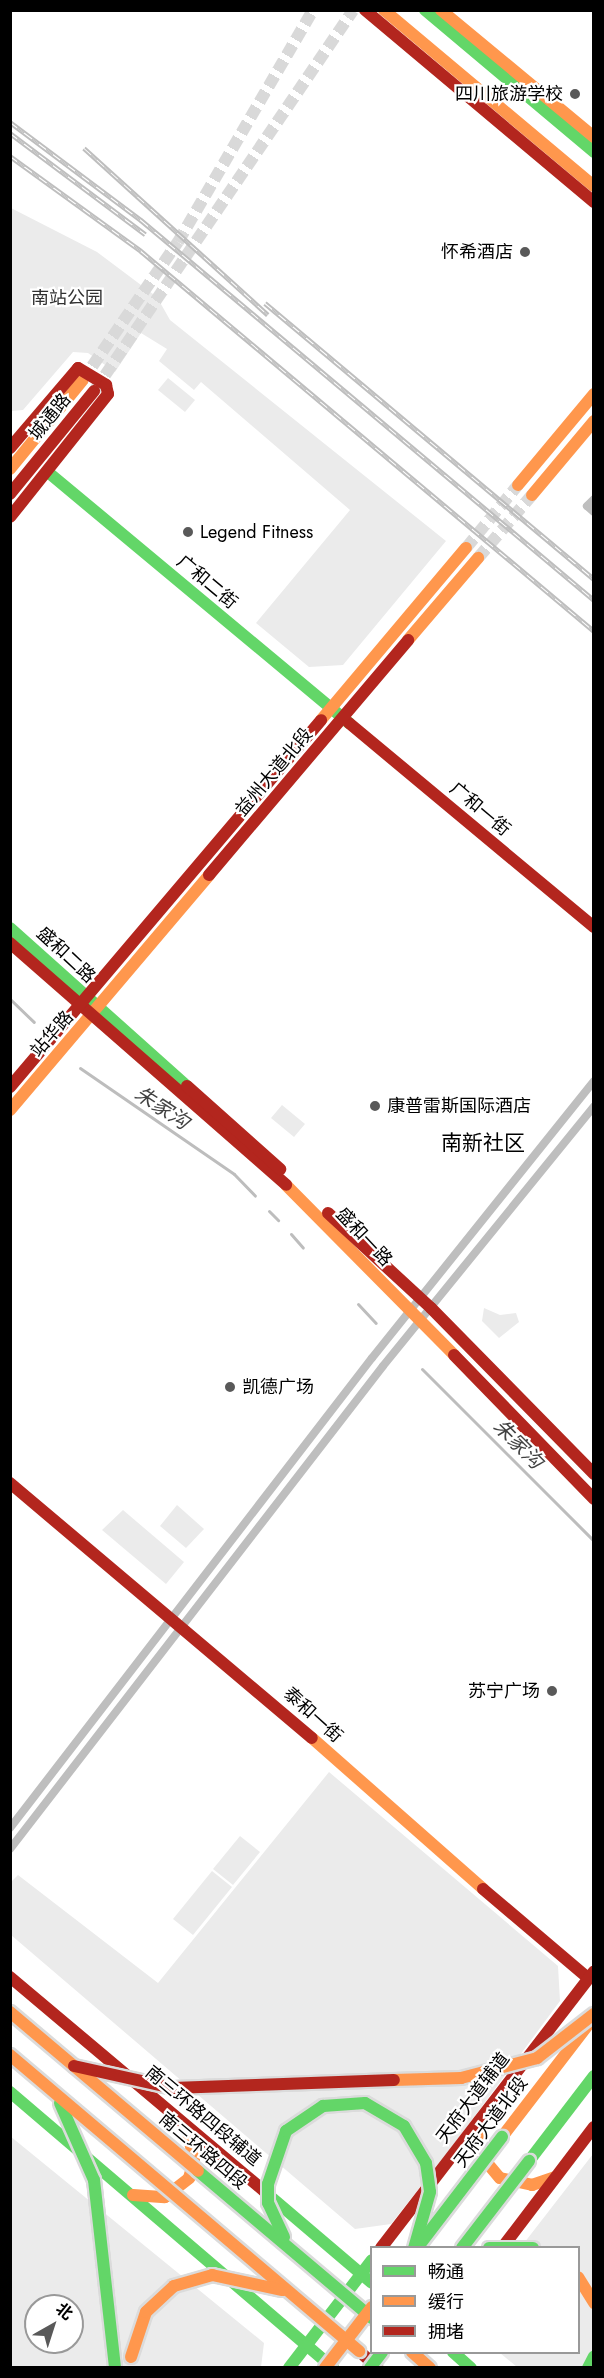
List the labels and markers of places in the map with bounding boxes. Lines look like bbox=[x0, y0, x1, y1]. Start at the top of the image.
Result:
place label: 四川旅游学校 bbox=[455, 83, 563, 105]
marker: 四川旅游学校 bbox=[568, 87, 582, 101]
place label: 怀希酒店 bbox=[441, 241, 513, 263]
marker: 怀希酒店 bbox=[518, 245, 532, 259]
place label: Legend Fitness bbox=[200, 521, 313, 543]
marker: Legend Fitness bbox=[181, 525, 195, 539]
place label: 康普雷斯国际酒店 bbox=[387, 1095, 531, 1117]
marker: 康普雷斯国际酒店 bbox=[368, 1099, 382, 1113]
place label: 凯德广场 bbox=[242, 1376, 314, 1398]
marker: 凯德广场 bbox=[223, 1380, 237, 1394]
place label: 苏宁广场 bbox=[468, 1680, 540, 1702]
marker: 苏宁广场 bbox=[545, 1684, 559, 1698]

